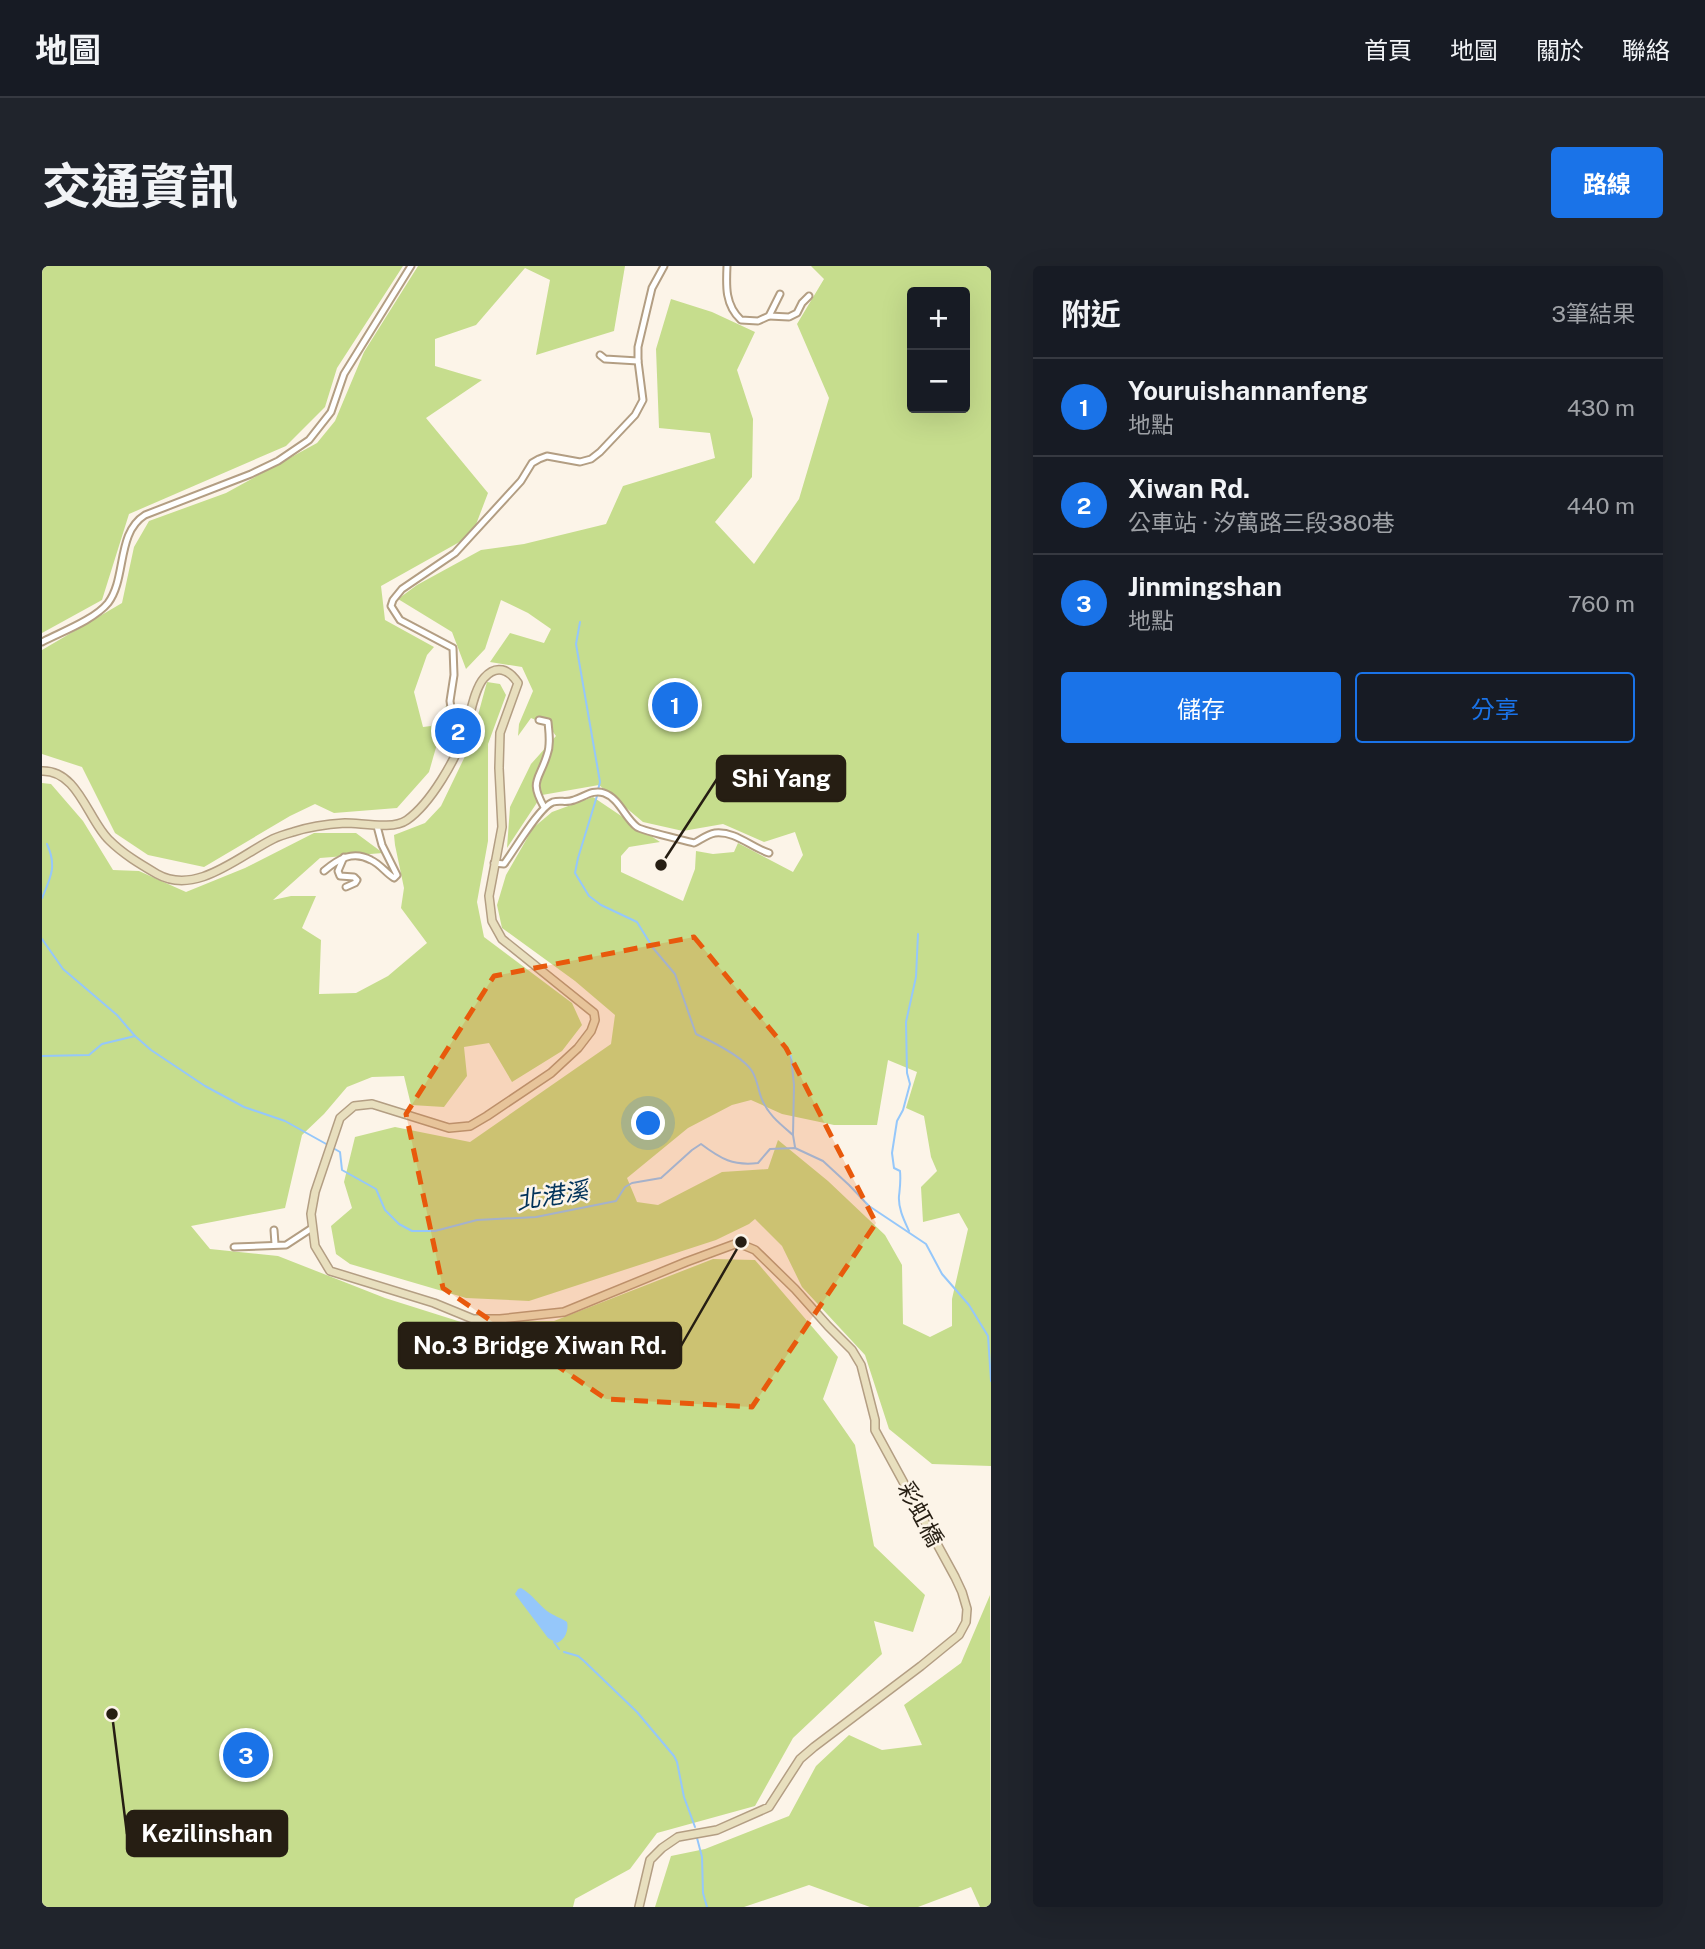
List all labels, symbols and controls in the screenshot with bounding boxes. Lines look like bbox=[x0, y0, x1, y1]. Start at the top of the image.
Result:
text: 地圖 bbox=[35, 31, 101, 69]
text: 首頁 bbox=[1364, 36, 1412, 64]
text: 地圖 bbox=[1450, 36, 1498, 64]
text: 關於 bbox=[1536, 36, 1584, 64]
text: 聯絡 bbox=[1622, 36, 1670, 64]
button: 路線 bbox=[1551, 147, 1663, 218]
text: 交通資訊 bbox=[42, 157, 238, 215]
map controls bbox=[907, 287, 970, 413]
button: + bbox=[907, 287, 970, 350]
text: 附近 bbox=[1061, 296, 1121, 332]
text: 3筆結果 bbox=[1552, 300, 1635, 327]
button: − bbox=[907, 350, 970, 413]
text: Youruishannanfeng bbox=[1128, 375, 1368, 406]
text: 1 bbox=[1079, 394, 1089, 421]
text: 430 m bbox=[1567, 394, 1635, 421]
text: 地點 bbox=[1128, 411, 1174, 438]
text: Xiwan Rd. bbox=[1128, 473, 1250, 504]
text: 2 bbox=[1077, 492, 1091, 519]
text: 440 m bbox=[1567, 492, 1635, 519]
text: 公車站 · 汐萬路三段380巷 bbox=[1128, 509, 1394, 536]
text: Jinmingshan bbox=[1128, 571, 1282, 602]
text: 3 bbox=[1076, 590, 1092, 617]
text: 760 m bbox=[1568, 590, 1635, 617]
text: 地點 bbox=[1128, 607, 1174, 634]
button: 儲存 bbox=[1061, 672, 1341, 743]
button: 分享 bbox=[1355, 672, 1635, 743]
pin: 1 bbox=[652, 679, 698, 731]
pin: 2 bbox=[435, 705, 481, 757]
callout: Shi Yang bbox=[717, 756, 845, 801]
text: Shi Yang bbox=[731, 764, 831, 792]
your location bbox=[631, 1106, 665, 1140]
water label: 北港溪 bbox=[514, 1175, 593, 1214]
callout: No.3 Bridge Xiwan Rd. bbox=[399, 1323, 681, 1368]
text: No.3 Bridge Xiwan Rd. bbox=[413, 1331, 667, 1359]
street label: 彩虹橋 bbox=[893, 1477, 949, 1551]
pin: 3 bbox=[223, 1729, 269, 1781]
callout: Kezilinshan bbox=[127, 1811, 287, 1856]
text: Kezilinshan bbox=[141, 1819, 273, 1847]

